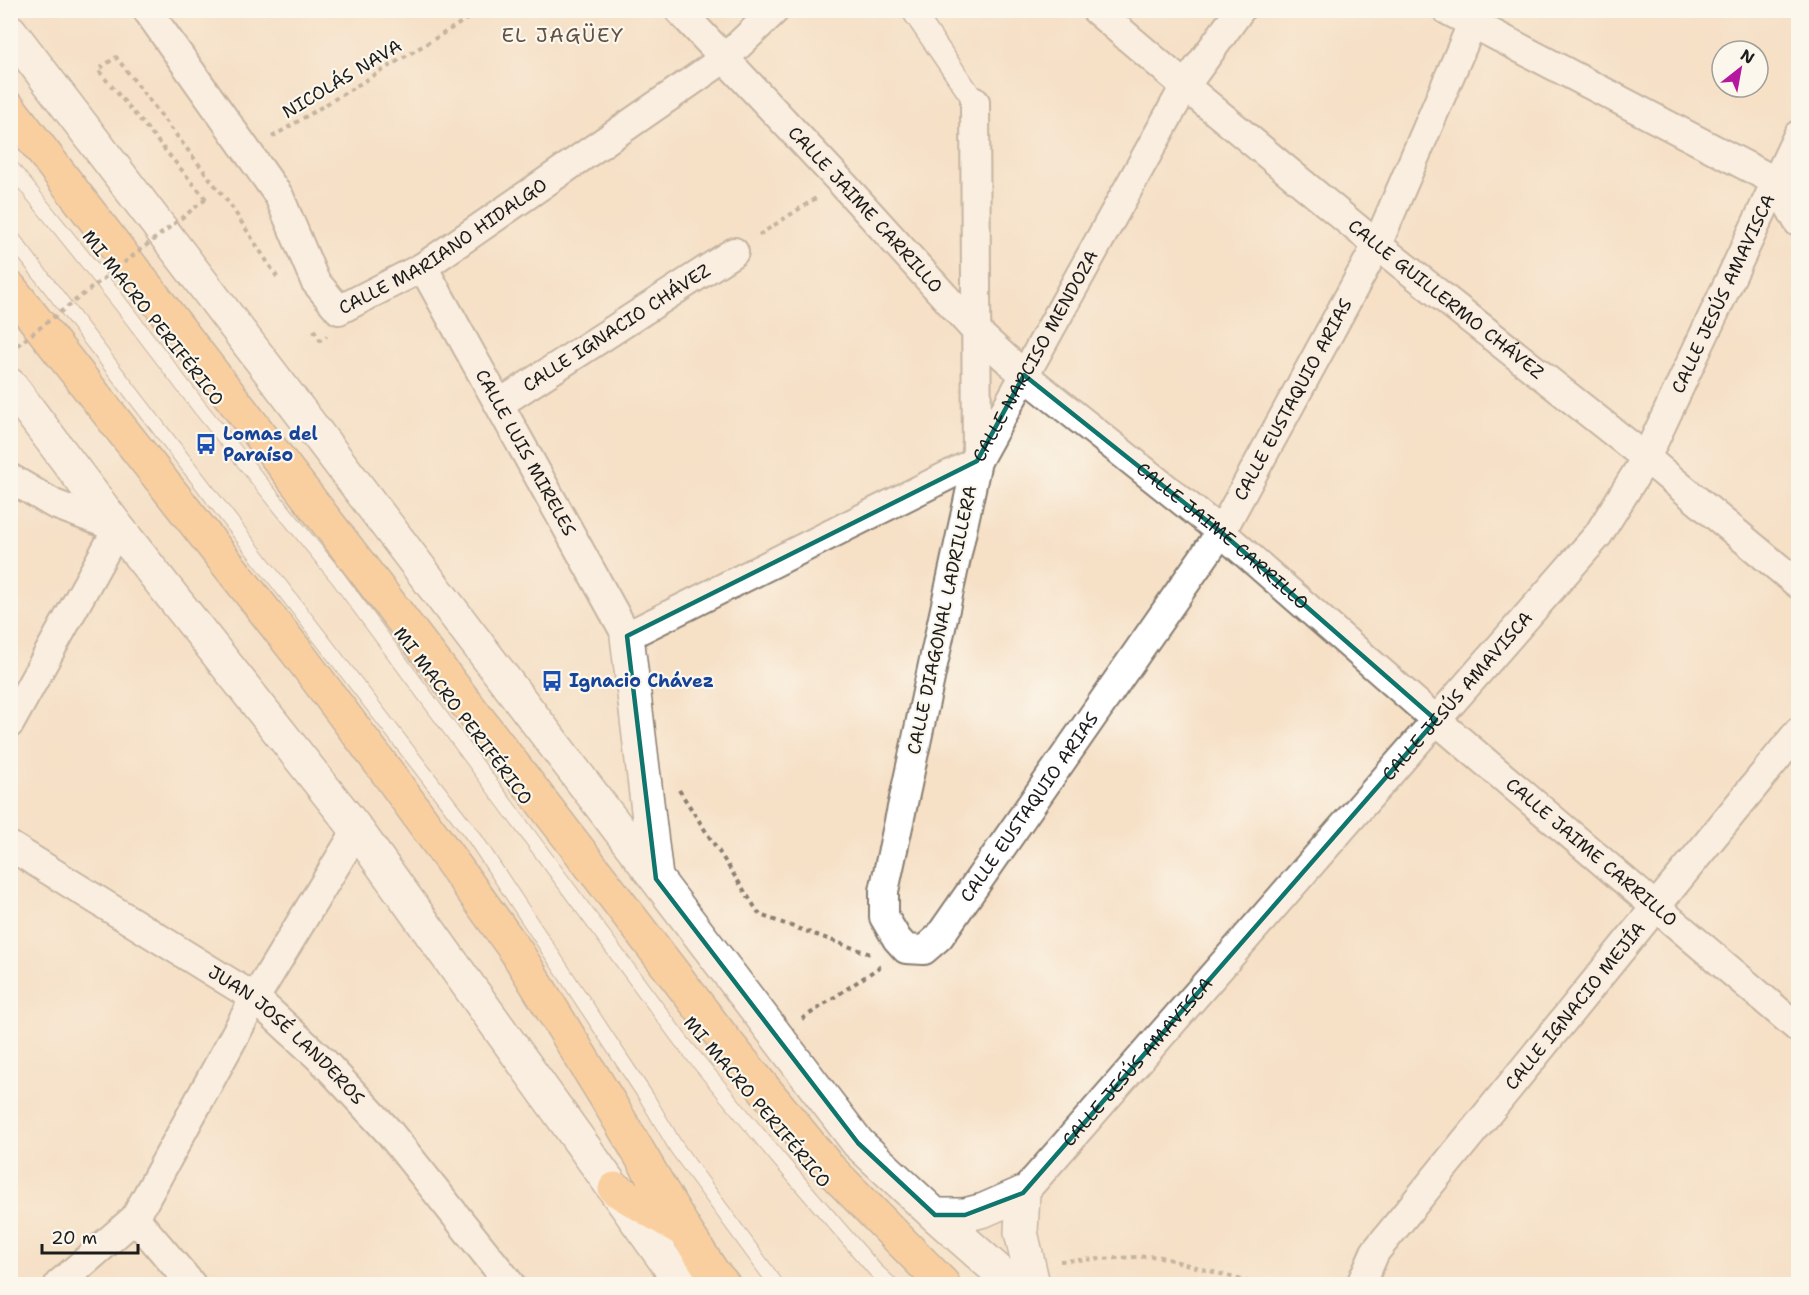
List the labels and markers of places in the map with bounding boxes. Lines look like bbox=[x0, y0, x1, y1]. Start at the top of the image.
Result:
place label: Lomas del Paraíso bbox=[223, 422, 318, 467]
bus stop icon: Lomas del Paraíso bbox=[194, 432, 218, 456]
bus stop icon: Ignacio Chávez bbox=[540, 669, 564, 693]
place label: Ignacio Chávez bbox=[569, 669, 714, 693]

